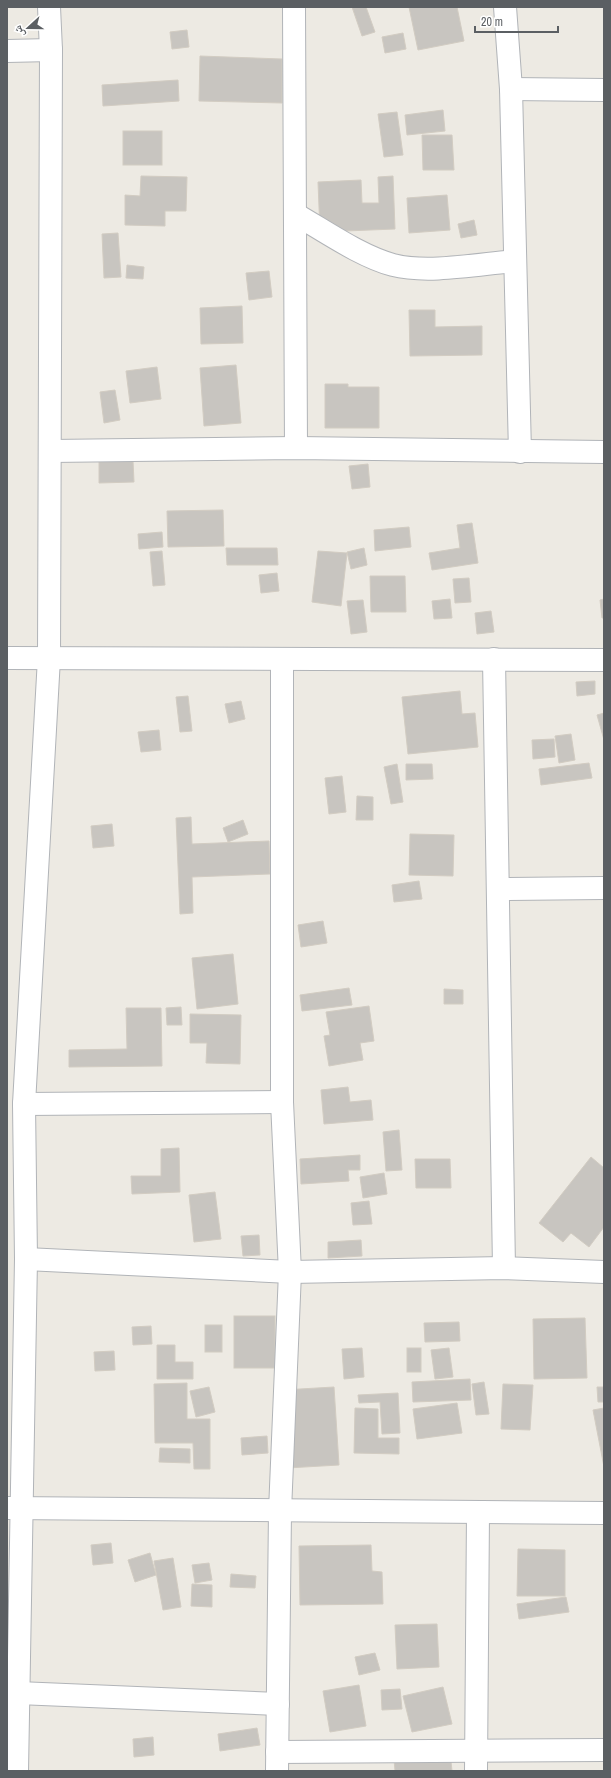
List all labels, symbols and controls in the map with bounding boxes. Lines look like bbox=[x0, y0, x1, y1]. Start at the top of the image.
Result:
north arrow bbox=[8, 8, 48, 48]
scale bar bbox=[475, 8, 558, 34]
text: 20 m bbox=[481, 14, 503, 30]
text: ش bbox=[10, 23, 28, 40]

